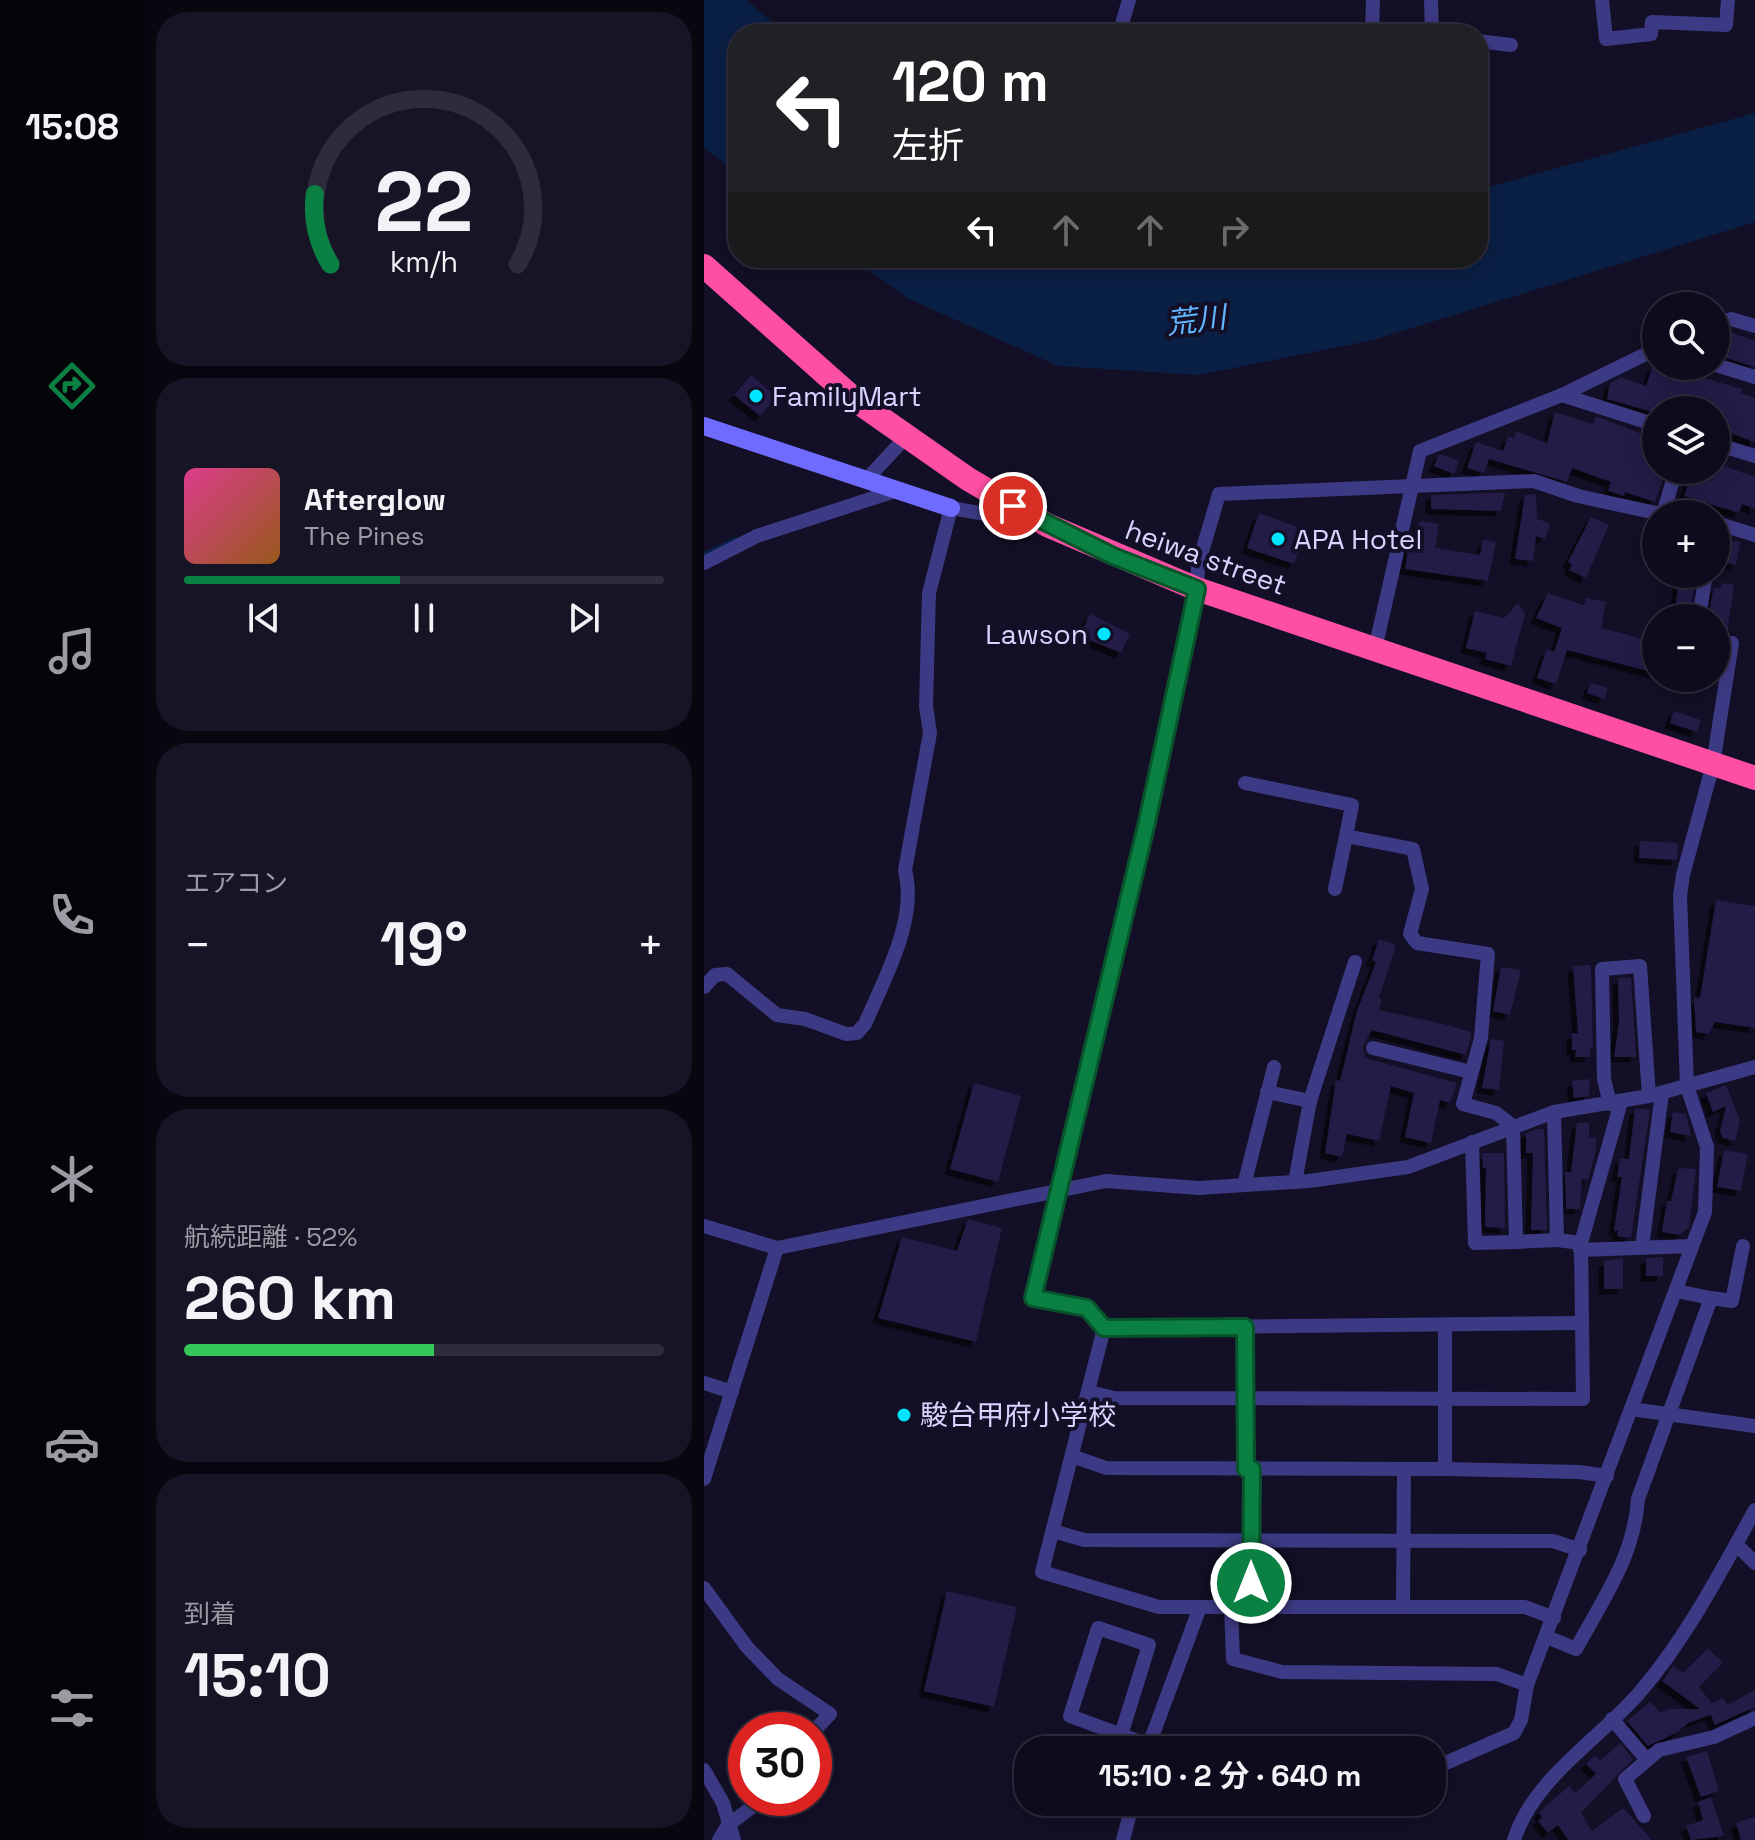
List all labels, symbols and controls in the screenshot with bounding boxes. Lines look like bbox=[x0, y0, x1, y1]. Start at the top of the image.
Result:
text: 120 m bbox=[892, 46, 1049, 117]
icon: left bbox=[760, 56, 864, 160]
text: 15:08 bbox=[25, 104, 119, 150]
text: 左折 bbox=[892, 123, 964, 169]
text: 22 bbox=[375, 148, 473, 254]
icon: left bbox=[960, 208, 1004, 252]
icon: ahead bbox=[1044, 208, 1088, 252]
icon: ahead bbox=[1128, 208, 1172, 252]
icon: right bbox=[1212, 208, 1256, 252]
text: km/h bbox=[390, 244, 458, 280]
map controls bbox=[1642, 292, 1730, 692]
button: search bbox=[1642, 292, 1730, 380]
water label: 荒川 bbox=[1164, 297, 1231, 343]
icon: directions bbox=[44, 358, 100, 414]
place label: FamilyMart bbox=[772, 378, 922, 414]
marker: FamilyMart bbox=[747, 387, 765, 405]
button: layers bbox=[1642, 396, 1730, 484]
pin bbox=[979, 472, 1047, 540]
text: Afterglow bbox=[304, 480, 446, 519]
icon: arrive bbox=[991, 484, 1035, 528]
button: + bbox=[1642, 500, 1730, 588]
street label: heiwa street bbox=[1120, 511, 1292, 603]
text: The Pines bbox=[304, 519, 424, 553]
place label: APA Hotel bbox=[1294, 521, 1422, 557]
marker: APA Hotel bbox=[1269, 530, 1287, 548]
icon: previous bbox=[242, 596, 286, 640]
icon: pause bbox=[402, 596, 446, 640]
icon: next bbox=[562, 596, 606, 640]
button: − bbox=[1642, 604, 1730, 692]
place label: Lawson bbox=[985, 616, 1088, 652]
icon: music bbox=[44, 623, 100, 679]
marker: Lawson bbox=[1095, 625, 1113, 643]
text: エアコン bbox=[184, 866, 288, 900]
icon: phone bbox=[44, 887, 100, 943]
text: 19° bbox=[380, 906, 468, 983]
text: − bbox=[184, 917, 211, 973]
text: + bbox=[637, 917, 664, 973]
icon: climate bbox=[44, 1151, 100, 1207]
text: 航続距離 · 52% bbox=[184, 1220, 357, 1254]
text: 260 km bbox=[184, 1260, 396, 1337]
place label: 駿台甲府小学校 bbox=[920, 1397, 1116, 1433]
marker: 駿台甲府小学校 bbox=[895, 1406, 913, 1424]
icon: car bbox=[44, 1416, 100, 1472]
position arrow bbox=[1209, 1541, 1293, 1625]
text: 到着 bbox=[184, 1597, 236, 1631]
text: 15:10 bbox=[184, 1637, 331, 1714]
icon: filters bbox=[44, 1680, 100, 1736]
speed limit sign: 30 bbox=[728, 1712, 832, 1816]
text: 15:10 · 2 分 · 640 m bbox=[1099, 1756, 1361, 1795]

